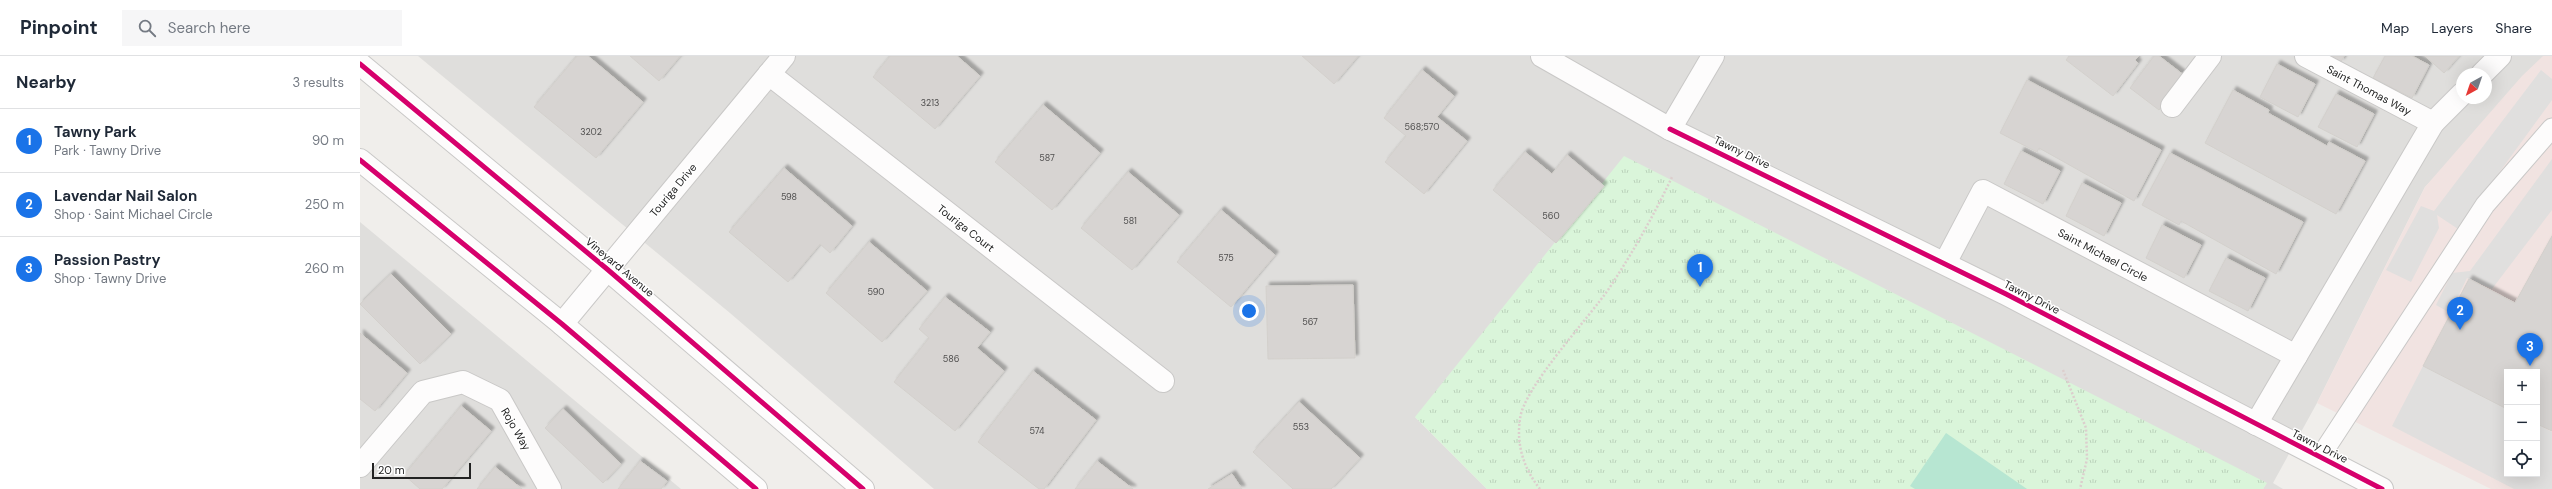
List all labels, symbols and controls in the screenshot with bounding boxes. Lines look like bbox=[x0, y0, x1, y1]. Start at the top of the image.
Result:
search box bbox=[122, 10, 402, 46]
text: Pinpoint bbox=[20, 15, 98, 40]
icon: search bbox=[136, 17, 158, 39]
text: Search here bbox=[168, 18, 251, 38]
text: Map bbox=[2381, 19, 2409, 37]
text: Layers bbox=[2431, 19, 2473, 37]
text: Share bbox=[2495, 19, 2532, 37]
street label: Saint Thomas Way bbox=[2324, 62, 2414, 118]
north arrow bbox=[2456, 68, 2492, 104]
text: Nearby bbox=[16, 71, 76, 93]
text: 3 results bbox=[292, 74, 344, 91]
house number: 3213 bbox=[921, 97, 939, 109]
house number: 568;570 bbox=[1405, 121, 1439, 133]
text: Tawny Park bbox=[54, 122, 137, 142]
house number: 3202 bbox=[580, 126, 602, 138]
text: 1 bbox=[27, 132, 31, 149]
text: 90 m bbox=[312, 132, 344, 149]
street label: Tawny Drive bbox=[1712, 132, 1772, 172]
text: Park · Tawny Drive bbox=[54, 142, 161, 159]
house number: 587 bbox=[1039, 152, 1055, 164]
street label: Touriga Drive bbox=[646, 160, 700, 220]
text: Lavendar Nail Salon bbox=[54, 186, 197, 206]
house number: 598 bbox=[781, 191, 797, 203]
text: 2 bbox=[25, 196, 33, 213]
text: 250 m bbox=[305, 196, 344, 213]
street label: Touriga Court bbox=[935, 201, 997, 255]
text: Shop · Saint Michael Circle bbox=[54, 206, 213, 223]
house number: 560 bbox=[1542, 210, 1560, 222]
house number: 581 bbox=[1123, 215, 1137, 227]
street label: Saint Michael Circle bbox=[2056, 225, 2150, 285]
street label: Vineyard Avenue bbox=[583, 234, 657, 300]
text: Passion Pastry bbox=[54, 250, 160, 270]
house number: 575 bbox=[1218, 252, 1234, 264]
pin: 1 bbox=[1687, 254, 1713, 287]
text: 3 bbox=[25, 260, 33, 277]
text: 260 m bbox=[304, 260, 344, 277]
text: Shop · Tawny Drive bbox=[54, 270, 166, 287]
street label: Tawny Drive bbox=[2002, 277, 2062, 317]
house number: 590 bbox=[867, 286, 885, 298]
pin: 2 bbox=[2447, 297, 2473, 330]
your location bbox=[1239, 301, 1259, 321]
house number: 567 bbox=[1302, 316, 1318, 328]
pin: 3 bbox=[2517, 333, 2543, 366]
house number: 586 bbox=[943, 353, 960, 365]
map controls bbox=[2504, 369, 2540, 477]
button: + bbox=[2504, 369, 2540, 405]
street label: Rojo Way bbox=[498, 405, 534, 453]
button: − bbox=[2504, 405, 2540, 441]
house number: 553 bbox=[1293, 421, 1309, 433]
house number: 574 bbox=[1029, 425, 1045, 437]
street label: Tawny Drive bbox=[2290, 426, 2350, 466]
button: locate bbox=[2504, 441, 2540, 477]
scale bar bbox=[372, 461, 471, 480]
text: 20 m bbox=[378, 463, 404, 477]

